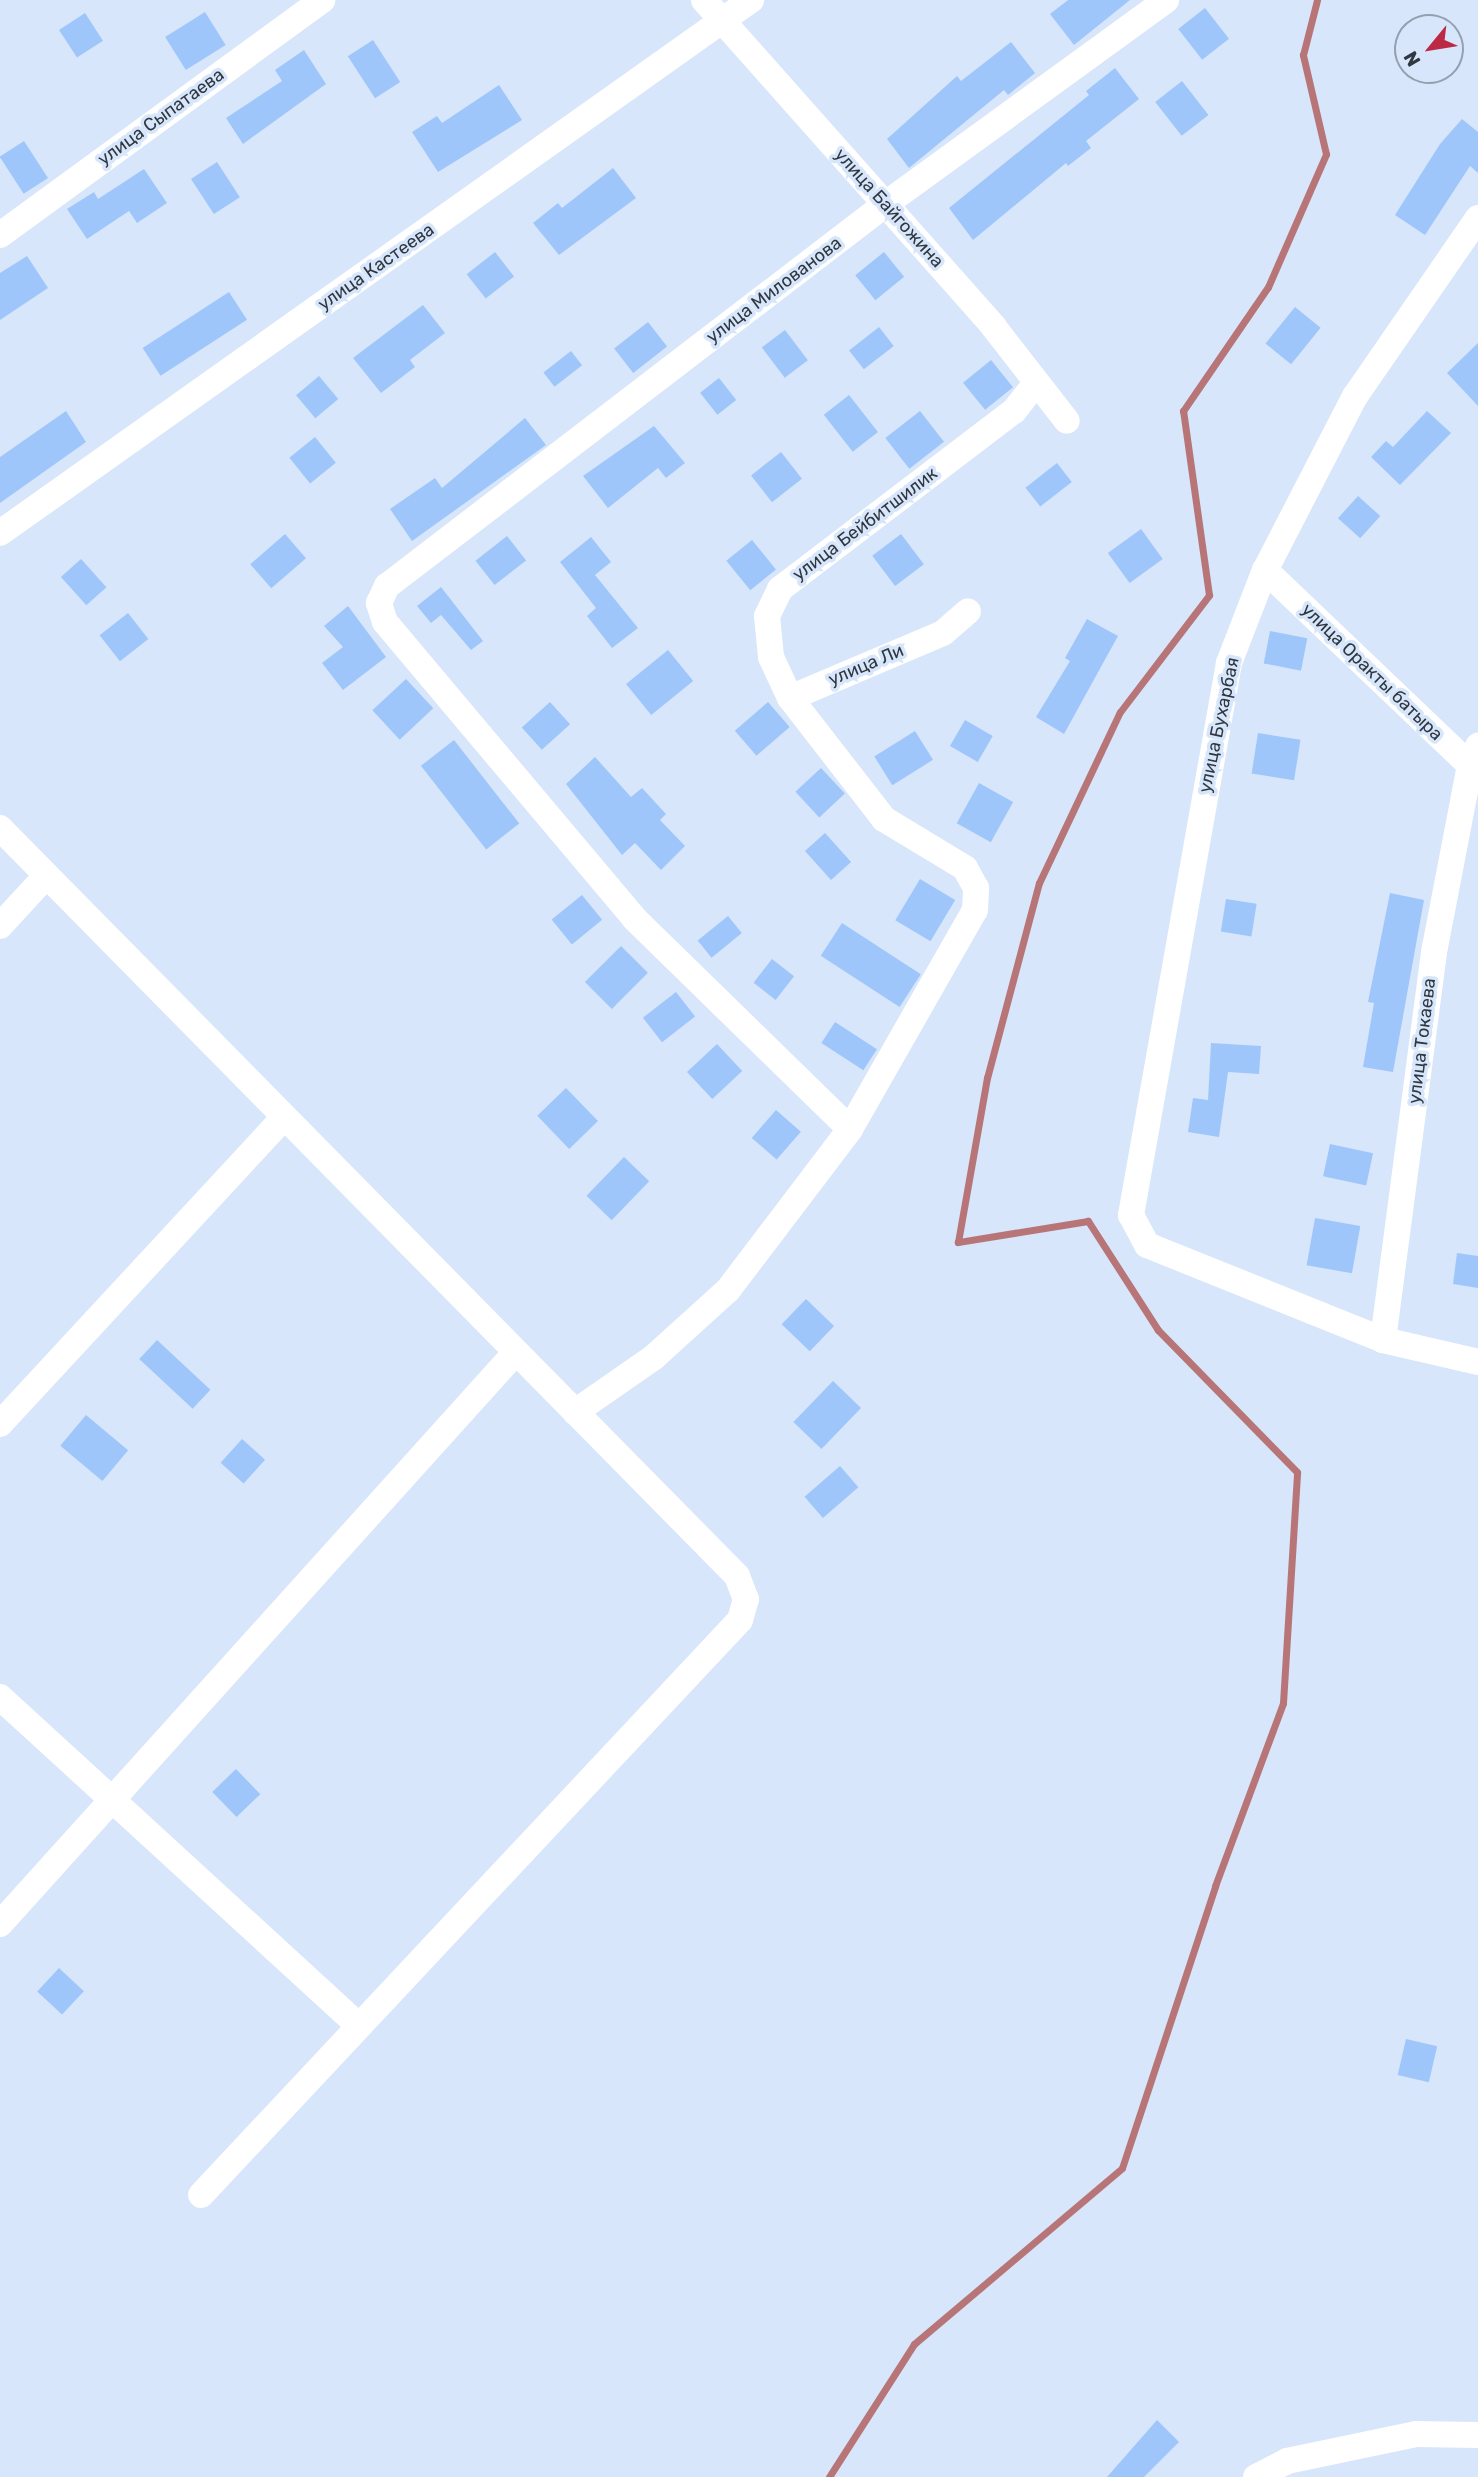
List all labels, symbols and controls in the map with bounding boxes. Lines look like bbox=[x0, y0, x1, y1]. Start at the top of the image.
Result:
north arrow bbox=[1394, 14, 1464, 84]
text: N bbox=[1399, 47, 1425, 70]
street label: улица Сыпатаева bbox=[94, 64, 228, 170]
street label: улица Байгожина bbox=[830, 144, 948, 272]
street label: улица Кастеева bbox=[314, 219, 438, 315]
street label: улица Милованова bbox=[702, 232, 846, 348]
street label: улица Бейбитшилик bbox=[788, 463, 942, 585]
street label: улица Оракты батыра bbox=[1297, 599, 1447, 745]
street label: улица Ли bbox=[825, 639, 907, 691]
street label: улица Бухарбая bbox=[1194, 655, 1244, 795]
street label: улица Токаева bbox=[1404, 977, 1440, 1105]

